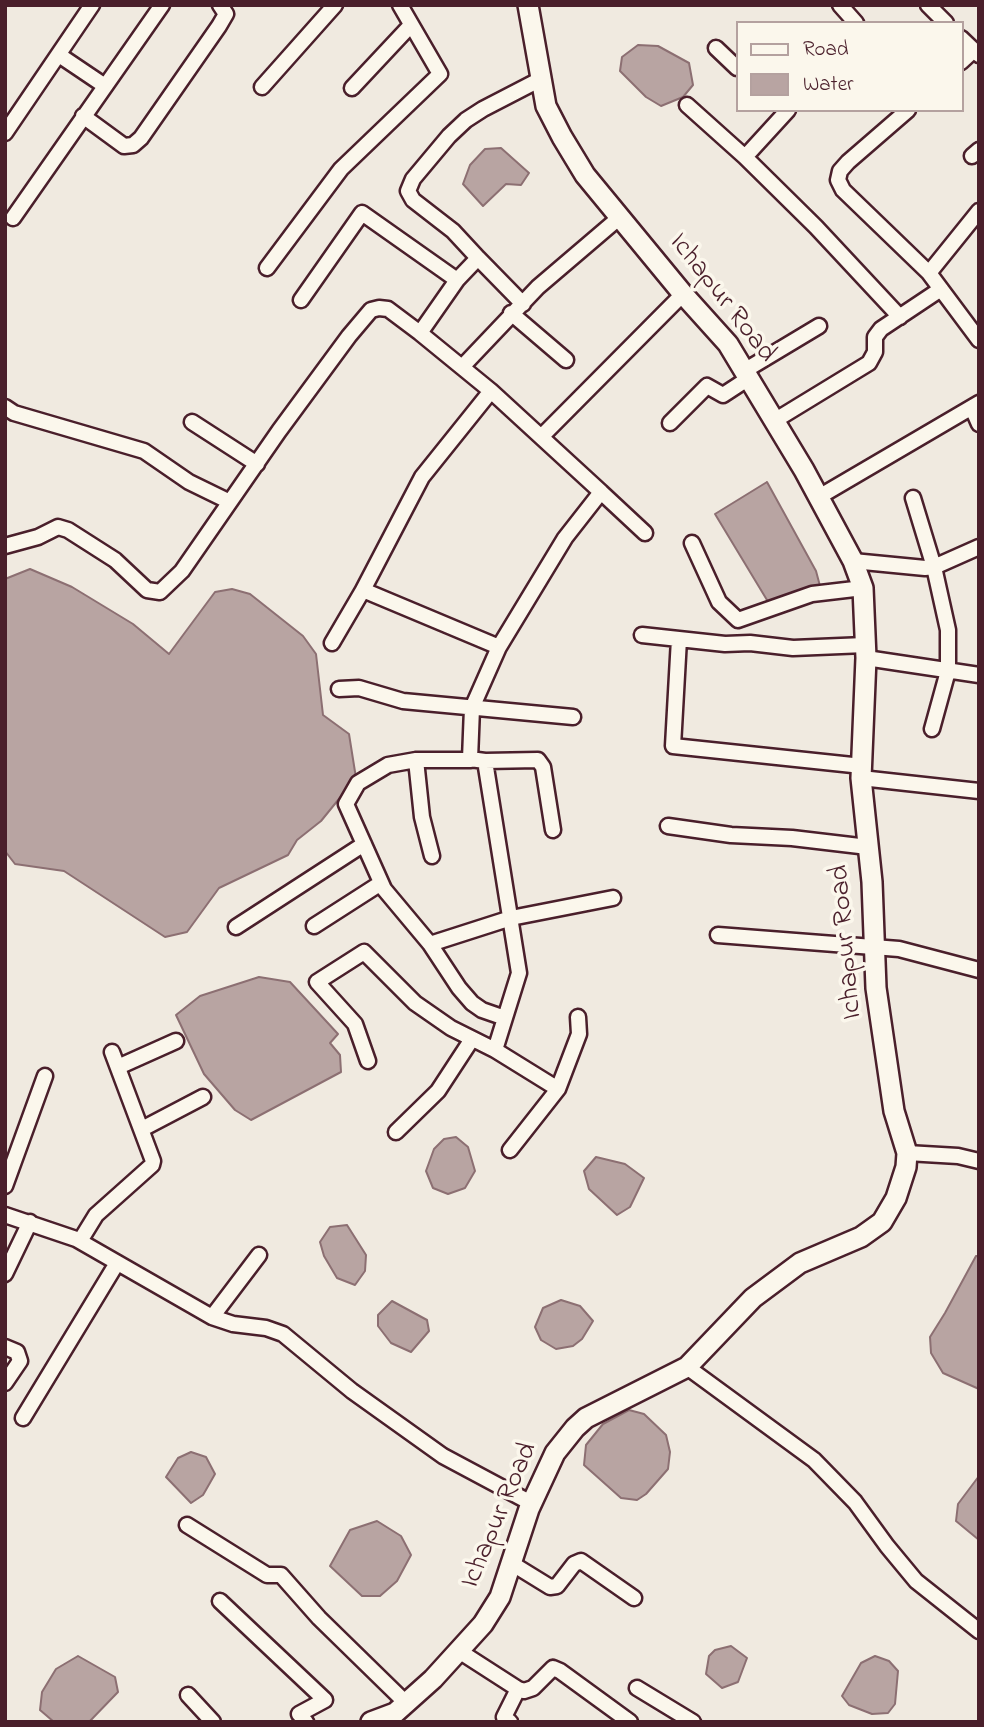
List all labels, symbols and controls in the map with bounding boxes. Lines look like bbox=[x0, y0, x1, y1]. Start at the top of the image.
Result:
legend bbox=[736, 21, 963, 112]
text: Road bbox=[803, 35, 849, 65]
text: Water bbox=[803, 70, 854, 100]
street label: Ichapur Road bbox=[660, 228, 782, 370]
street label: Ichapur Road bbox=[825, 863, 871, 1021]
street label: Ichapur Road bbox=[455, 1438, 547, 1594]

